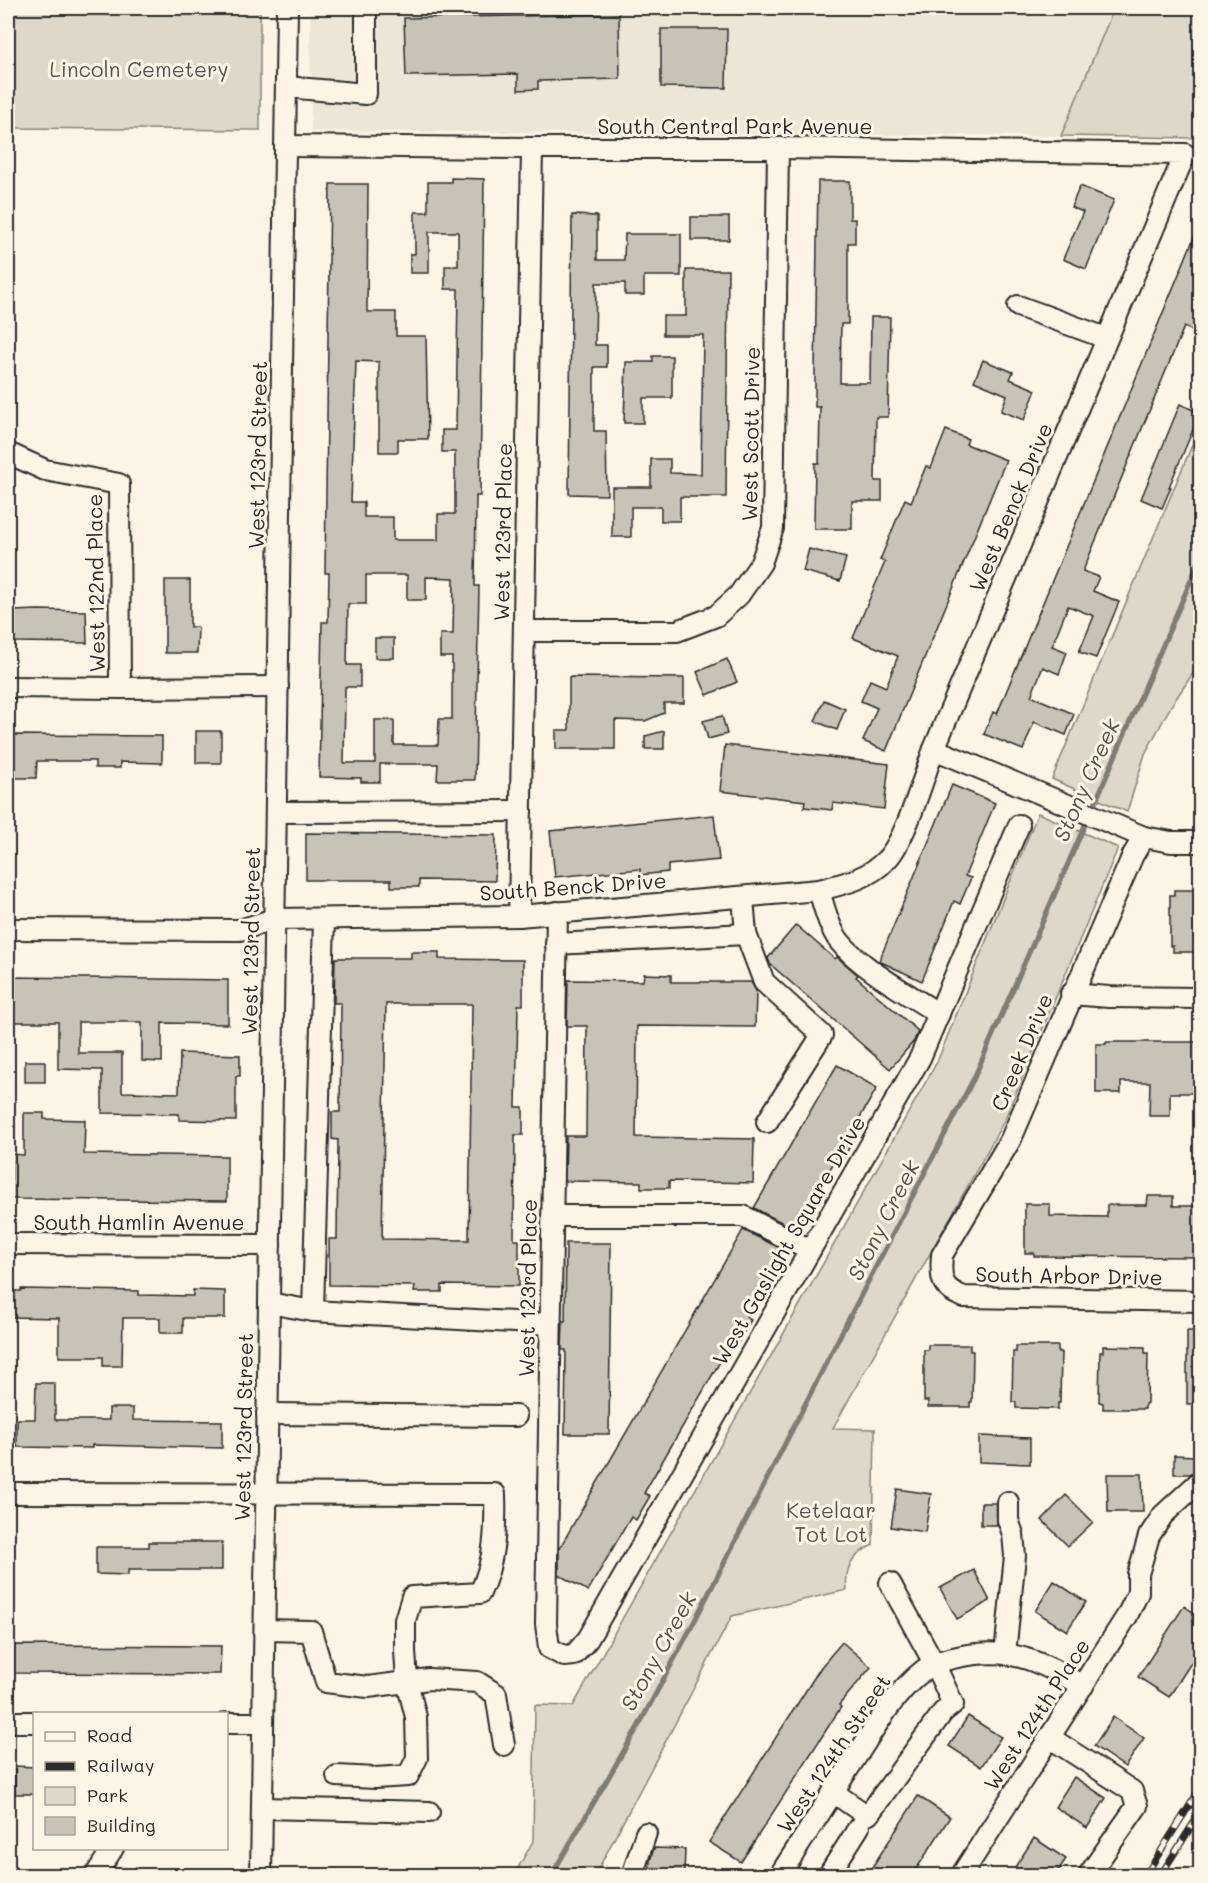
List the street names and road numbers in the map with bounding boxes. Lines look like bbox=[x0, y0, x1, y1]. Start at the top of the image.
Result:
street label: South Central Park Avenue bbox=[597, 112, 873, 139]
street label: West Scott Drive bbox=[735, 346, 765, 522]
street label: West 123rd Street bbox=[242, 361, 272, 549]
street label: West Benck Drive bbox=[962, 418, 1058, 596]
street label: West 123rd Place bbox=[487, 443, 517, 621]
street label: West 122nd Place bbox=[80, 493, 110, 673]
street label: West 123rd Street bbox=[235, 847, 265, 1035]
street label: South Benck Drive bbox=[479, 866, 667, 906]
street label: Creek Drive bbox=[984, 989, 1058, 1115]
street label: West Gaslight Square Drive bbox=[705, 1110, 871, 1370]
street label: West 123rd Place bbox=[512, 1199, 542, 1377]
street label: South Hamlin Avenue bbox=[33, 1208, 245, 1235]
street label: South Arbor Drive bbox=[975, 1260, 1163, 1290]
street label: West 123rd Street bbox=[228, 1333, 258, 1521]
street label: West 124th Place bbox=[977, 1633, 1095, 1795]
street label: West 124th Street bbox=[770, 1668, 896, 1838]

